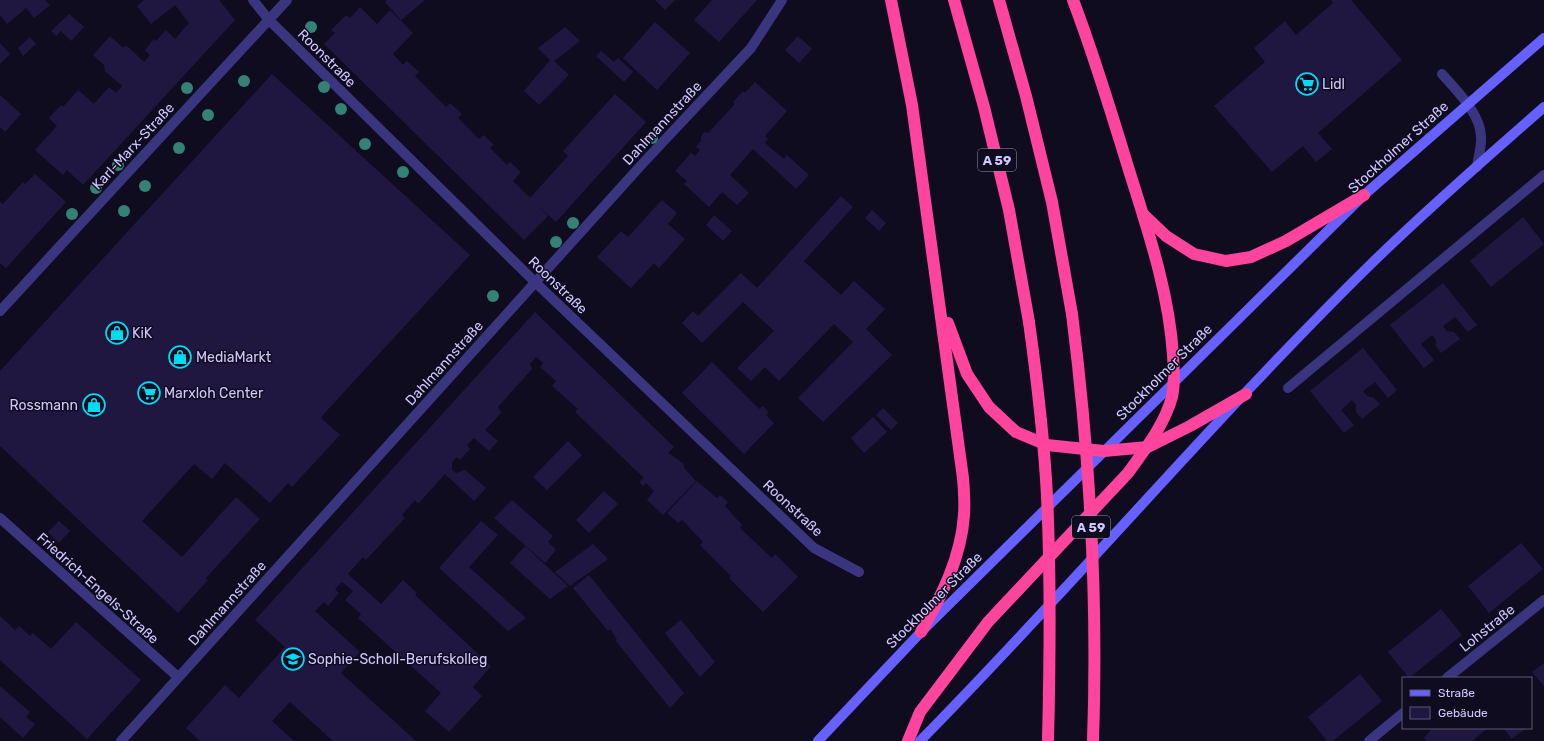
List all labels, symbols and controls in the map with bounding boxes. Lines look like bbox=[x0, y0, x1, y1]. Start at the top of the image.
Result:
street label: Roonstraße bbox=[294, 26, 359, 91]
supermarket icon: Lidl bbox=[1294, 71, 1320, 97]
place label: Lidl bbox=[1322, 76, 1345, 93]
street label: Dahlmannstraße bbox=[619, 78, 706, 169]
street label: Stockholmer Straße bbox=[1345, 98, 1452, 197]
street label: Karl-Marx-Straße bbox=[89, 99, 178, 193]
road number: A 59 bbox=[978, 149, 1016, 171]
street label: Roonstraße bbox=[525, 253, 591, 318]
street label: Dahlmannstraße bbox=[402, 317, 487, 409]
shop icon: KiK bbox=[104, 320, 130, 346]
street label: Stockholmer Straße bbox=[1113, 321, 1216, 424]
place label: KiK bbox=[132, 325, 153, 342]
shop icon: MediaMarkt bbox=[167, 344, 193, 370]
place label: MediaMarkt bbox=[196, 349, 272, 366]
supermarket icon: Marxloh Center bbox=[136, 380, 162, 406]
place label: Marxloh Center bbox=[164, 385, 264, 402]
shop icon: Rossmann bbox=[81, 392, 107, 418]
place label: Rossmann bbox=[9, 397, 78, 414]
street label: Roonstraße bbox=[759, 476, 826, 540]
road number: A 59 bbox=[1072, 516, 1110, 538]
street label: Friedrich-Engels-Straße bbox=[33, 529, 162, 648]
street label: Stockholmer Straße bbox=[883, 549, 986, 652]
street label: Dahlmannstraße bbox=[185, 557, 270, 649]
street label: Lohstraße bbox=[1456, 601, 1518, 656]
school or university icon: Sophie-Scholl-Berufskolleg bbox=[280, 646, 306, 672]
place label: Sophie-Scholl-Berufskolleg bbox=[308, 651, 487, 668]
legend bbox=[1402, 677, 1532, 729]
text: Straße bbox=[1438, 686, 1475, 700]
text: Gebäude bbox=[1438, 706, 1488, 720]

